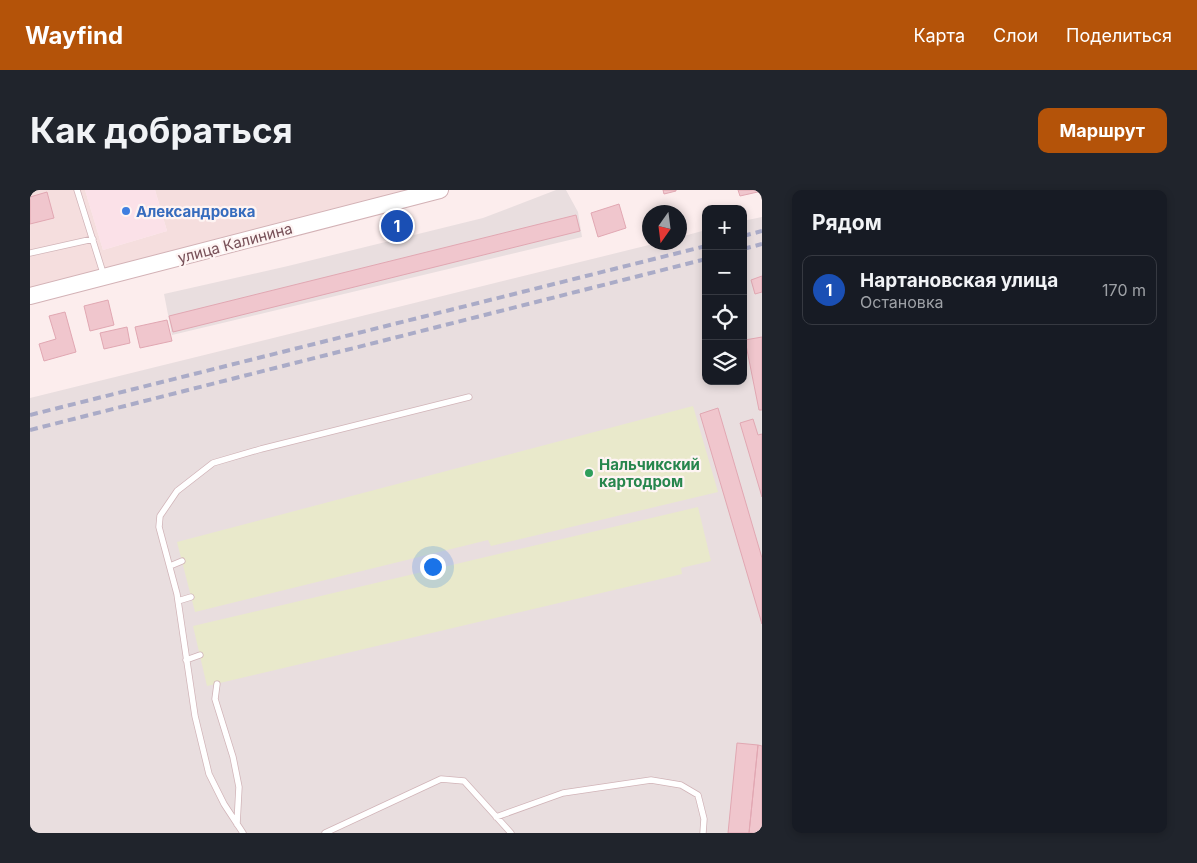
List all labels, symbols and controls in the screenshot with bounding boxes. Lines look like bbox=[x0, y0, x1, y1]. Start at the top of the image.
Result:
text: Wayfind bbox=[25, 21, 123, 50]
text: Карта bbox=[913, 25, 965, 46]
text: Слои bbox=[993, 25, 1038, 46]
text: Поделиться bbox=[1066, 25, 1172, 46]
button: Маршрут bbox=[1038, 108, 1167, 153]
text: Как добраться bbox=[30, 109, 293, 151]
place label: Александровка bbox=[136, 202, 255, 221]
marker: Александровка bbox=[120, 205, 132, 217]
north arrow bbox=[642, 205, 687, 250]
map controls bbox=[702, 205, 747, 385]
button: + bbox=[702, 205, 747, 250]
pin: 1 bbox=[381, 207, 413, 245]
text: Рядом bbox=[812, 210, 882, 235]
street label: улица Калинина bbox=[176, 219, 294, 267]
button: − bbox=[702, 250, 747, 295]
text: Нартановская улица bbox=[860, 269, 1058, 292]
text: 1 bbox=[826, 280, 832, 300]
text: 170 m bbox=[1102, 280, 1146, 300]
text: Остановка bbox=[860, 292, 944, 312]
button: locate bbox=[702, 295, 747, 340]
button: layers bbox=[702, 340, 747, 385]
place label: Нальчикский картодром bbox=[599, 455, 700, 491]
marker: Нальчикский картодром bbox=[583, 467, 595, 479]
your location bbox=[420, 554, 446, 580]

